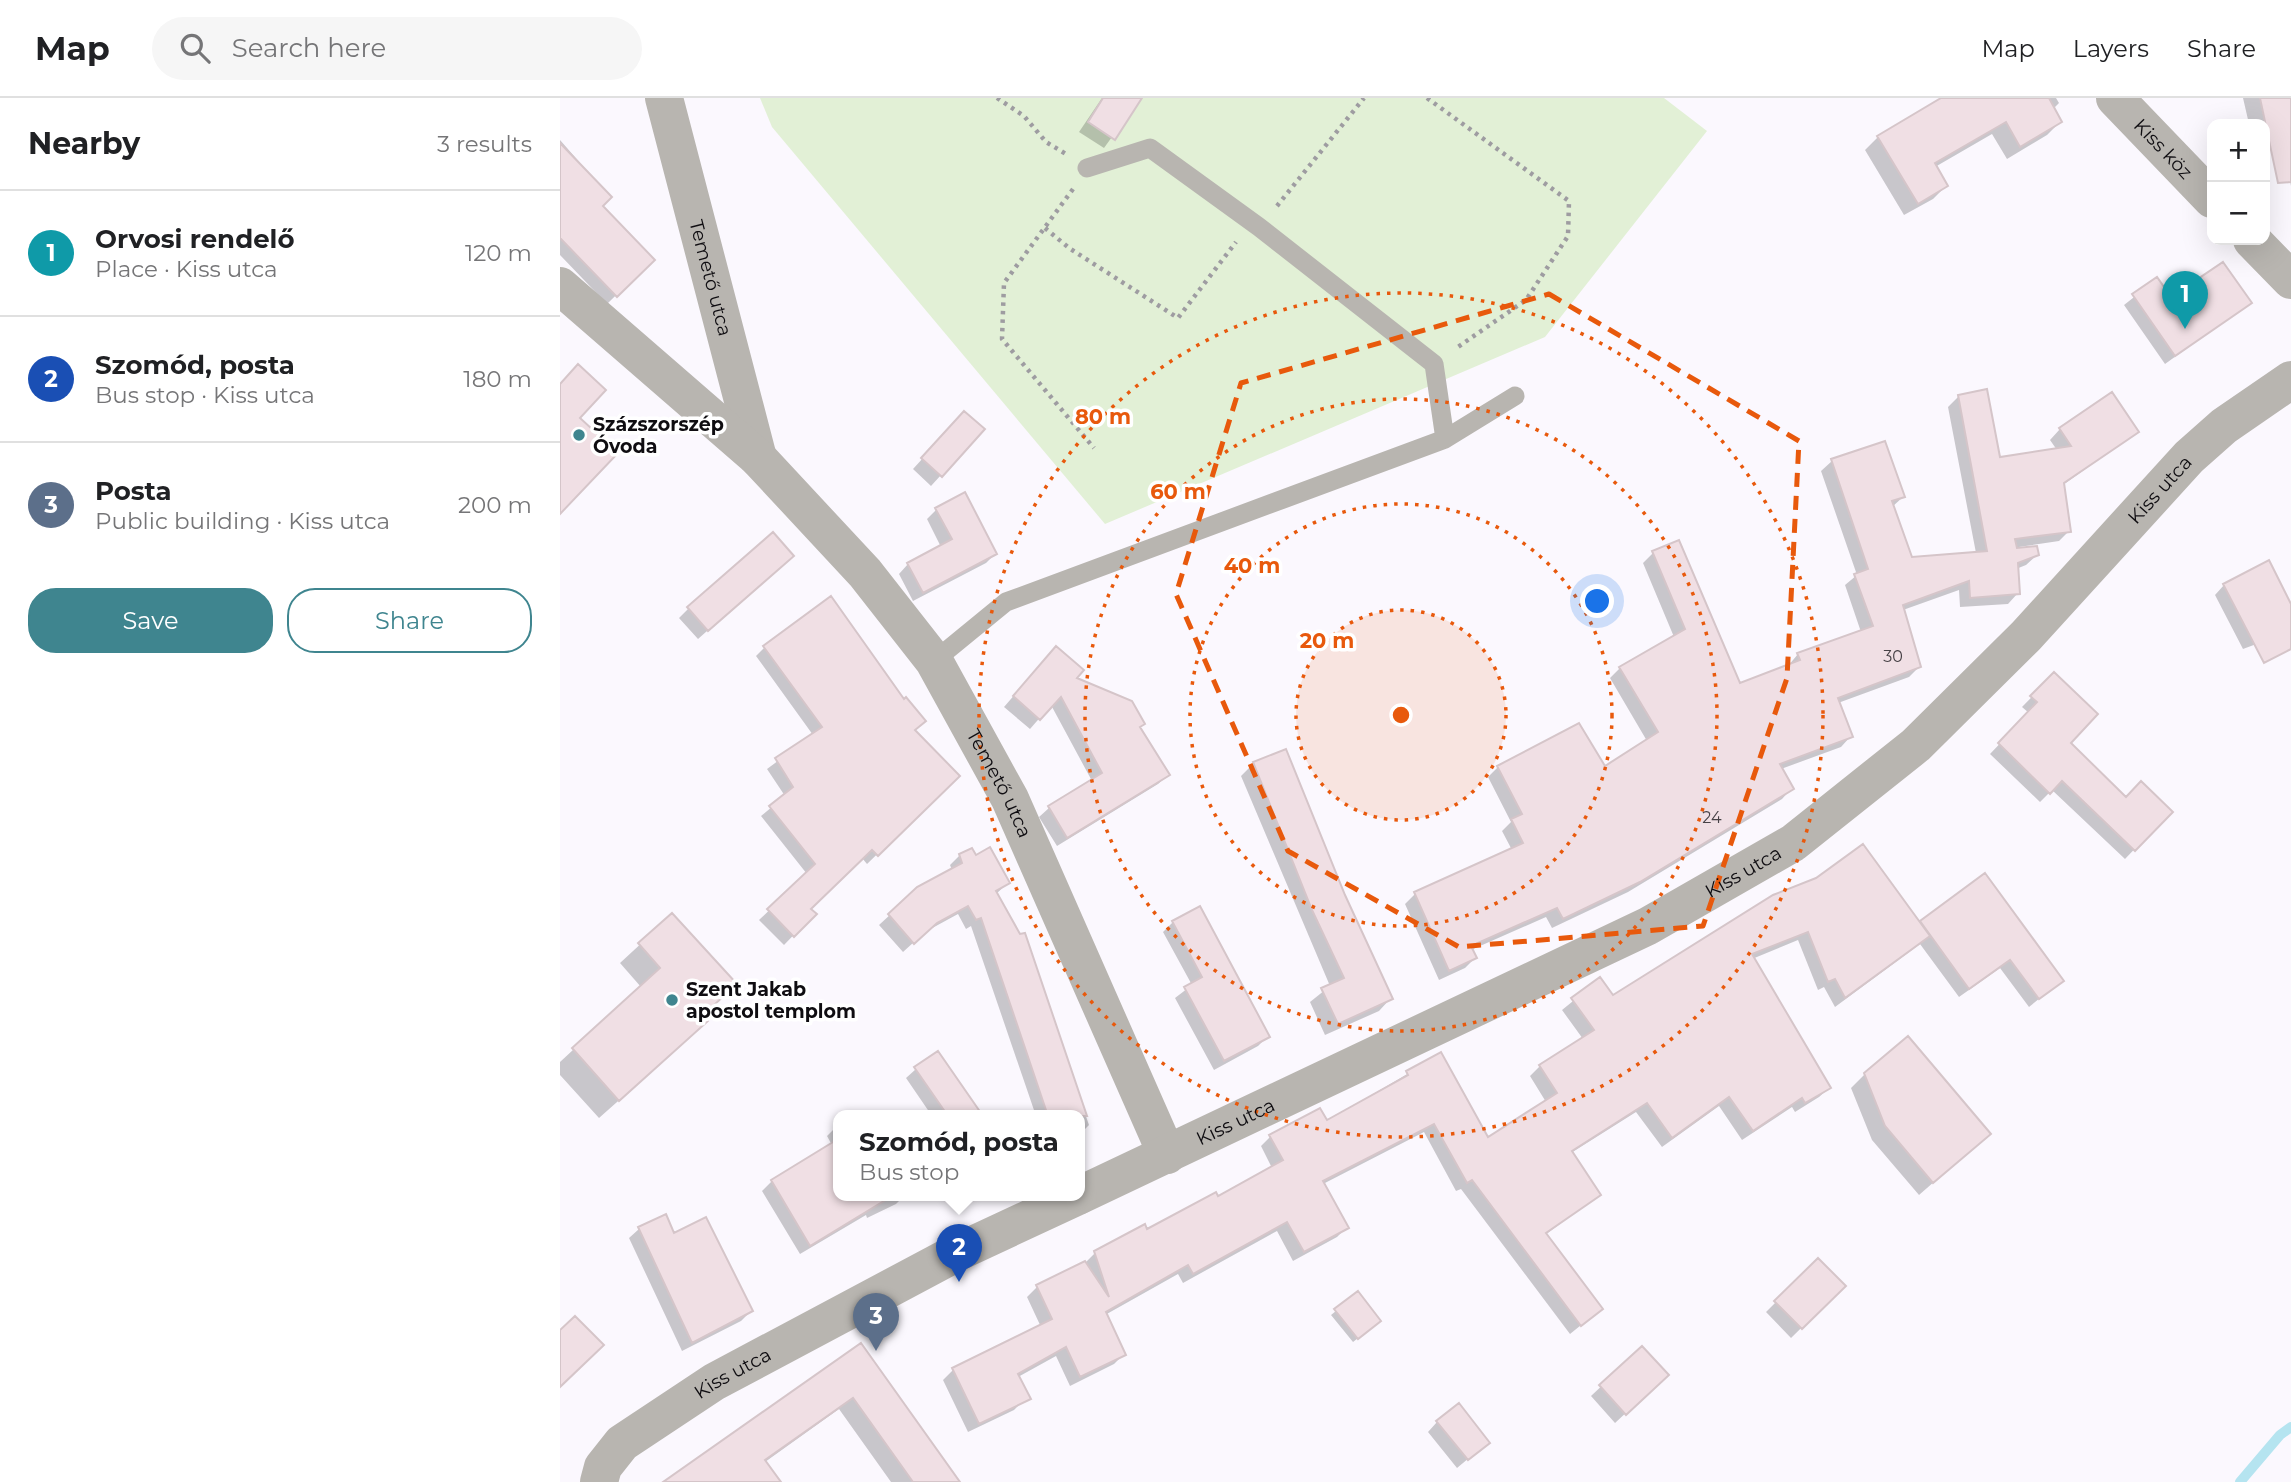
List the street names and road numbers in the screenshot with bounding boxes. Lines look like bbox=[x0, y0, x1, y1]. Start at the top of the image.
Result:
street label: Kiss köz bbox=[2129, 114, 2198, 183]
street label: Temető utca bbox=[685, 217, 737, 339]
street label: Kiss utca bbox=[2123, 450, 2196, 528]
street label: Temető utca bbox=[962, 725, 1037, 841]
street label: Kiss utca bbox=[1701, 841, 1785, 902]
street label: Kiss utca bbox=[1192, 1093, 1278, 1150]
street label: Kiss utca bbox=[690, 1342, 775, 1404]

